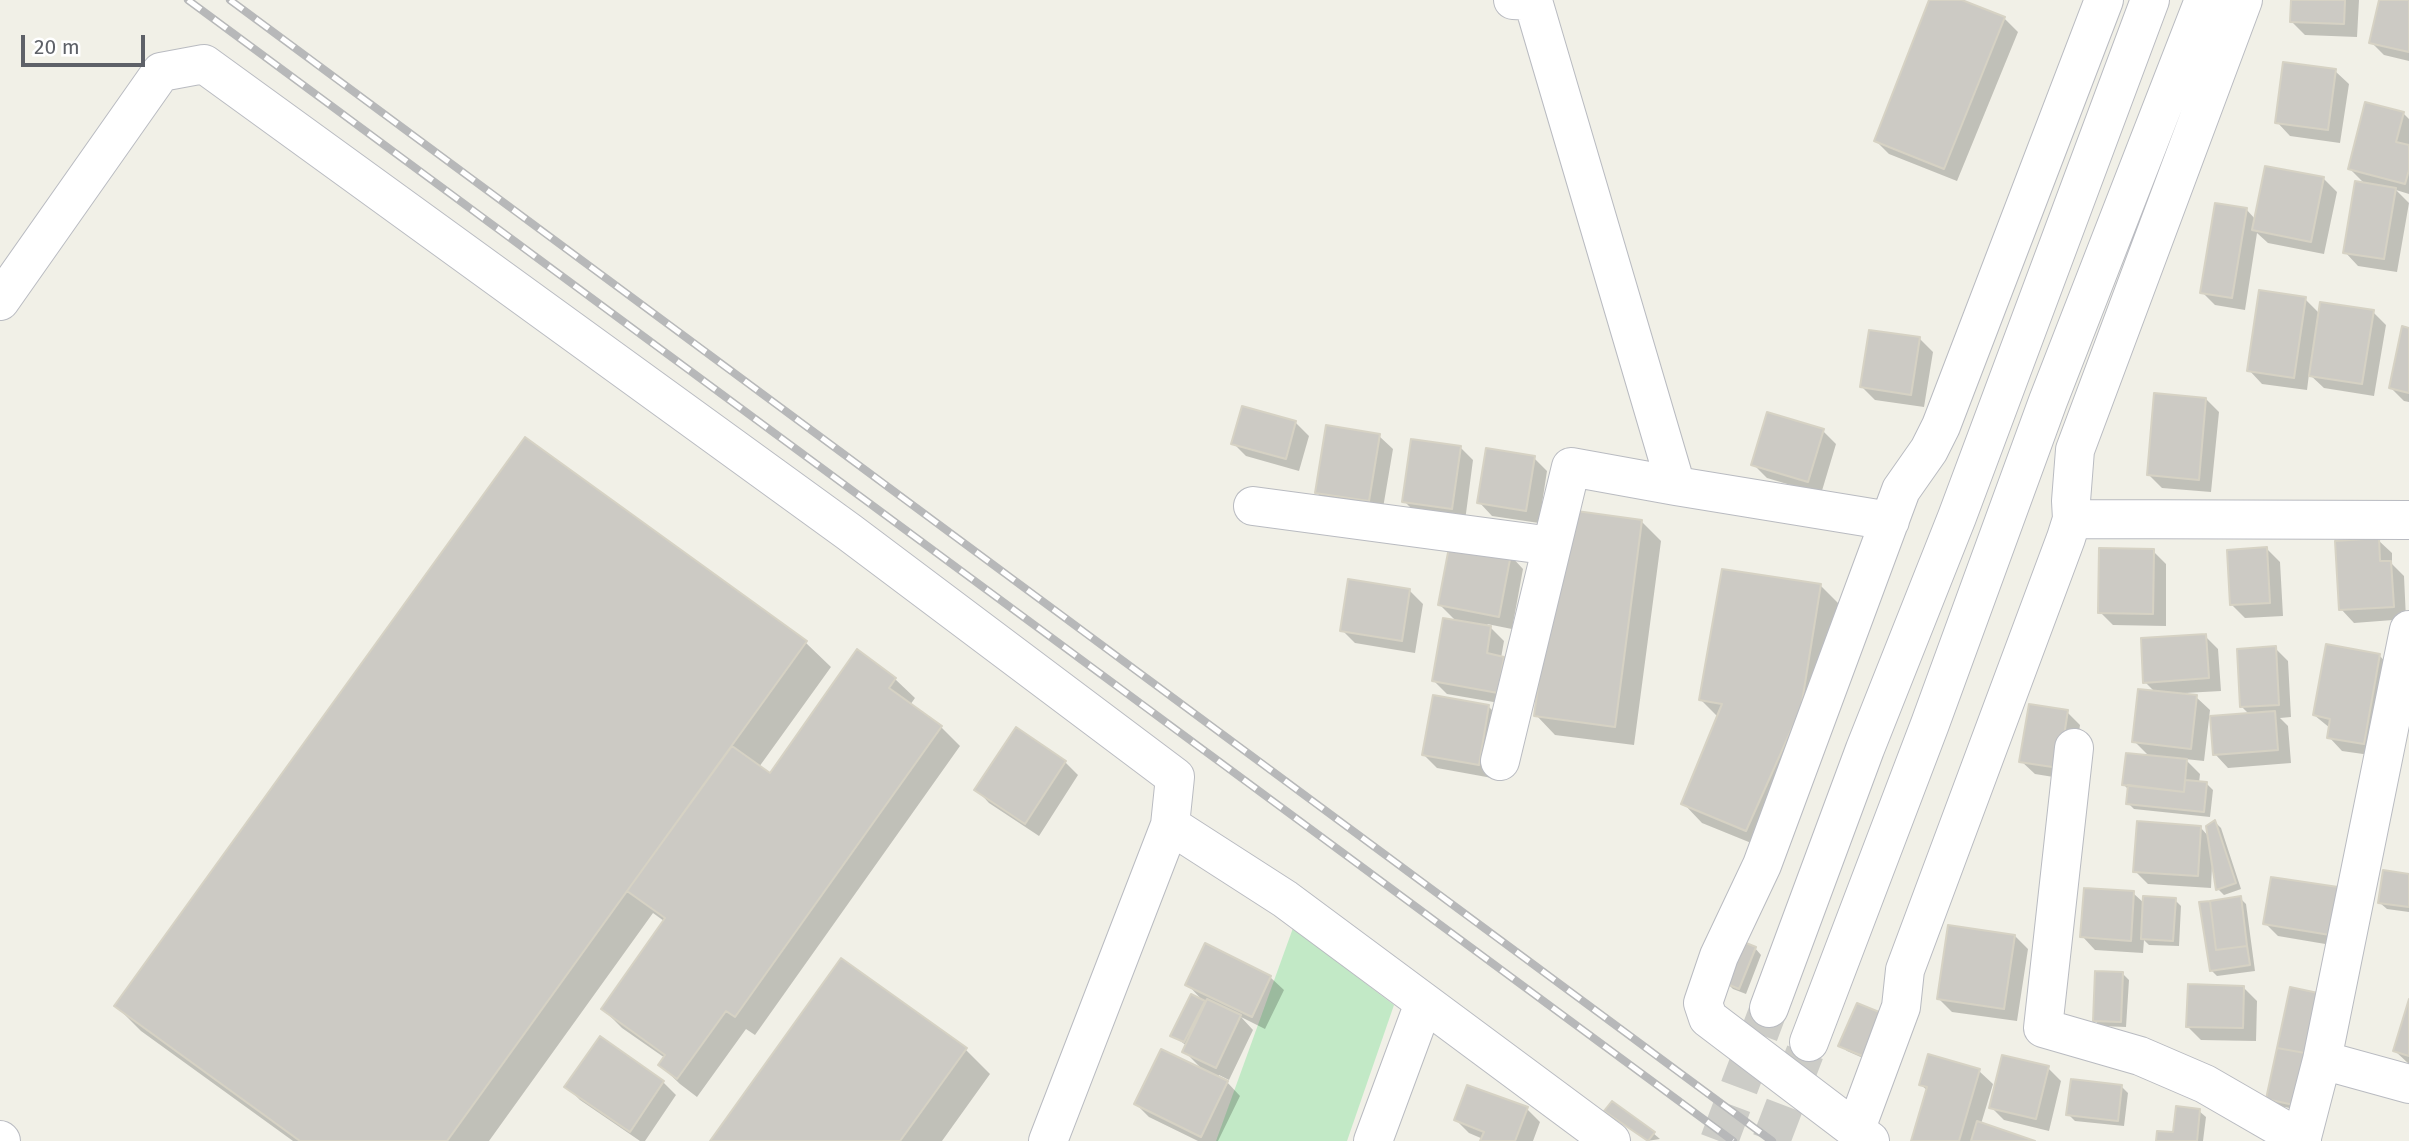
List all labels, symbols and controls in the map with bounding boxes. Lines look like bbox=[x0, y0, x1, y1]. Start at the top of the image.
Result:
scale bar bbox=[24, 21, 149, 65]
text: 20 m bbox=[34, 34, 80, 60]

